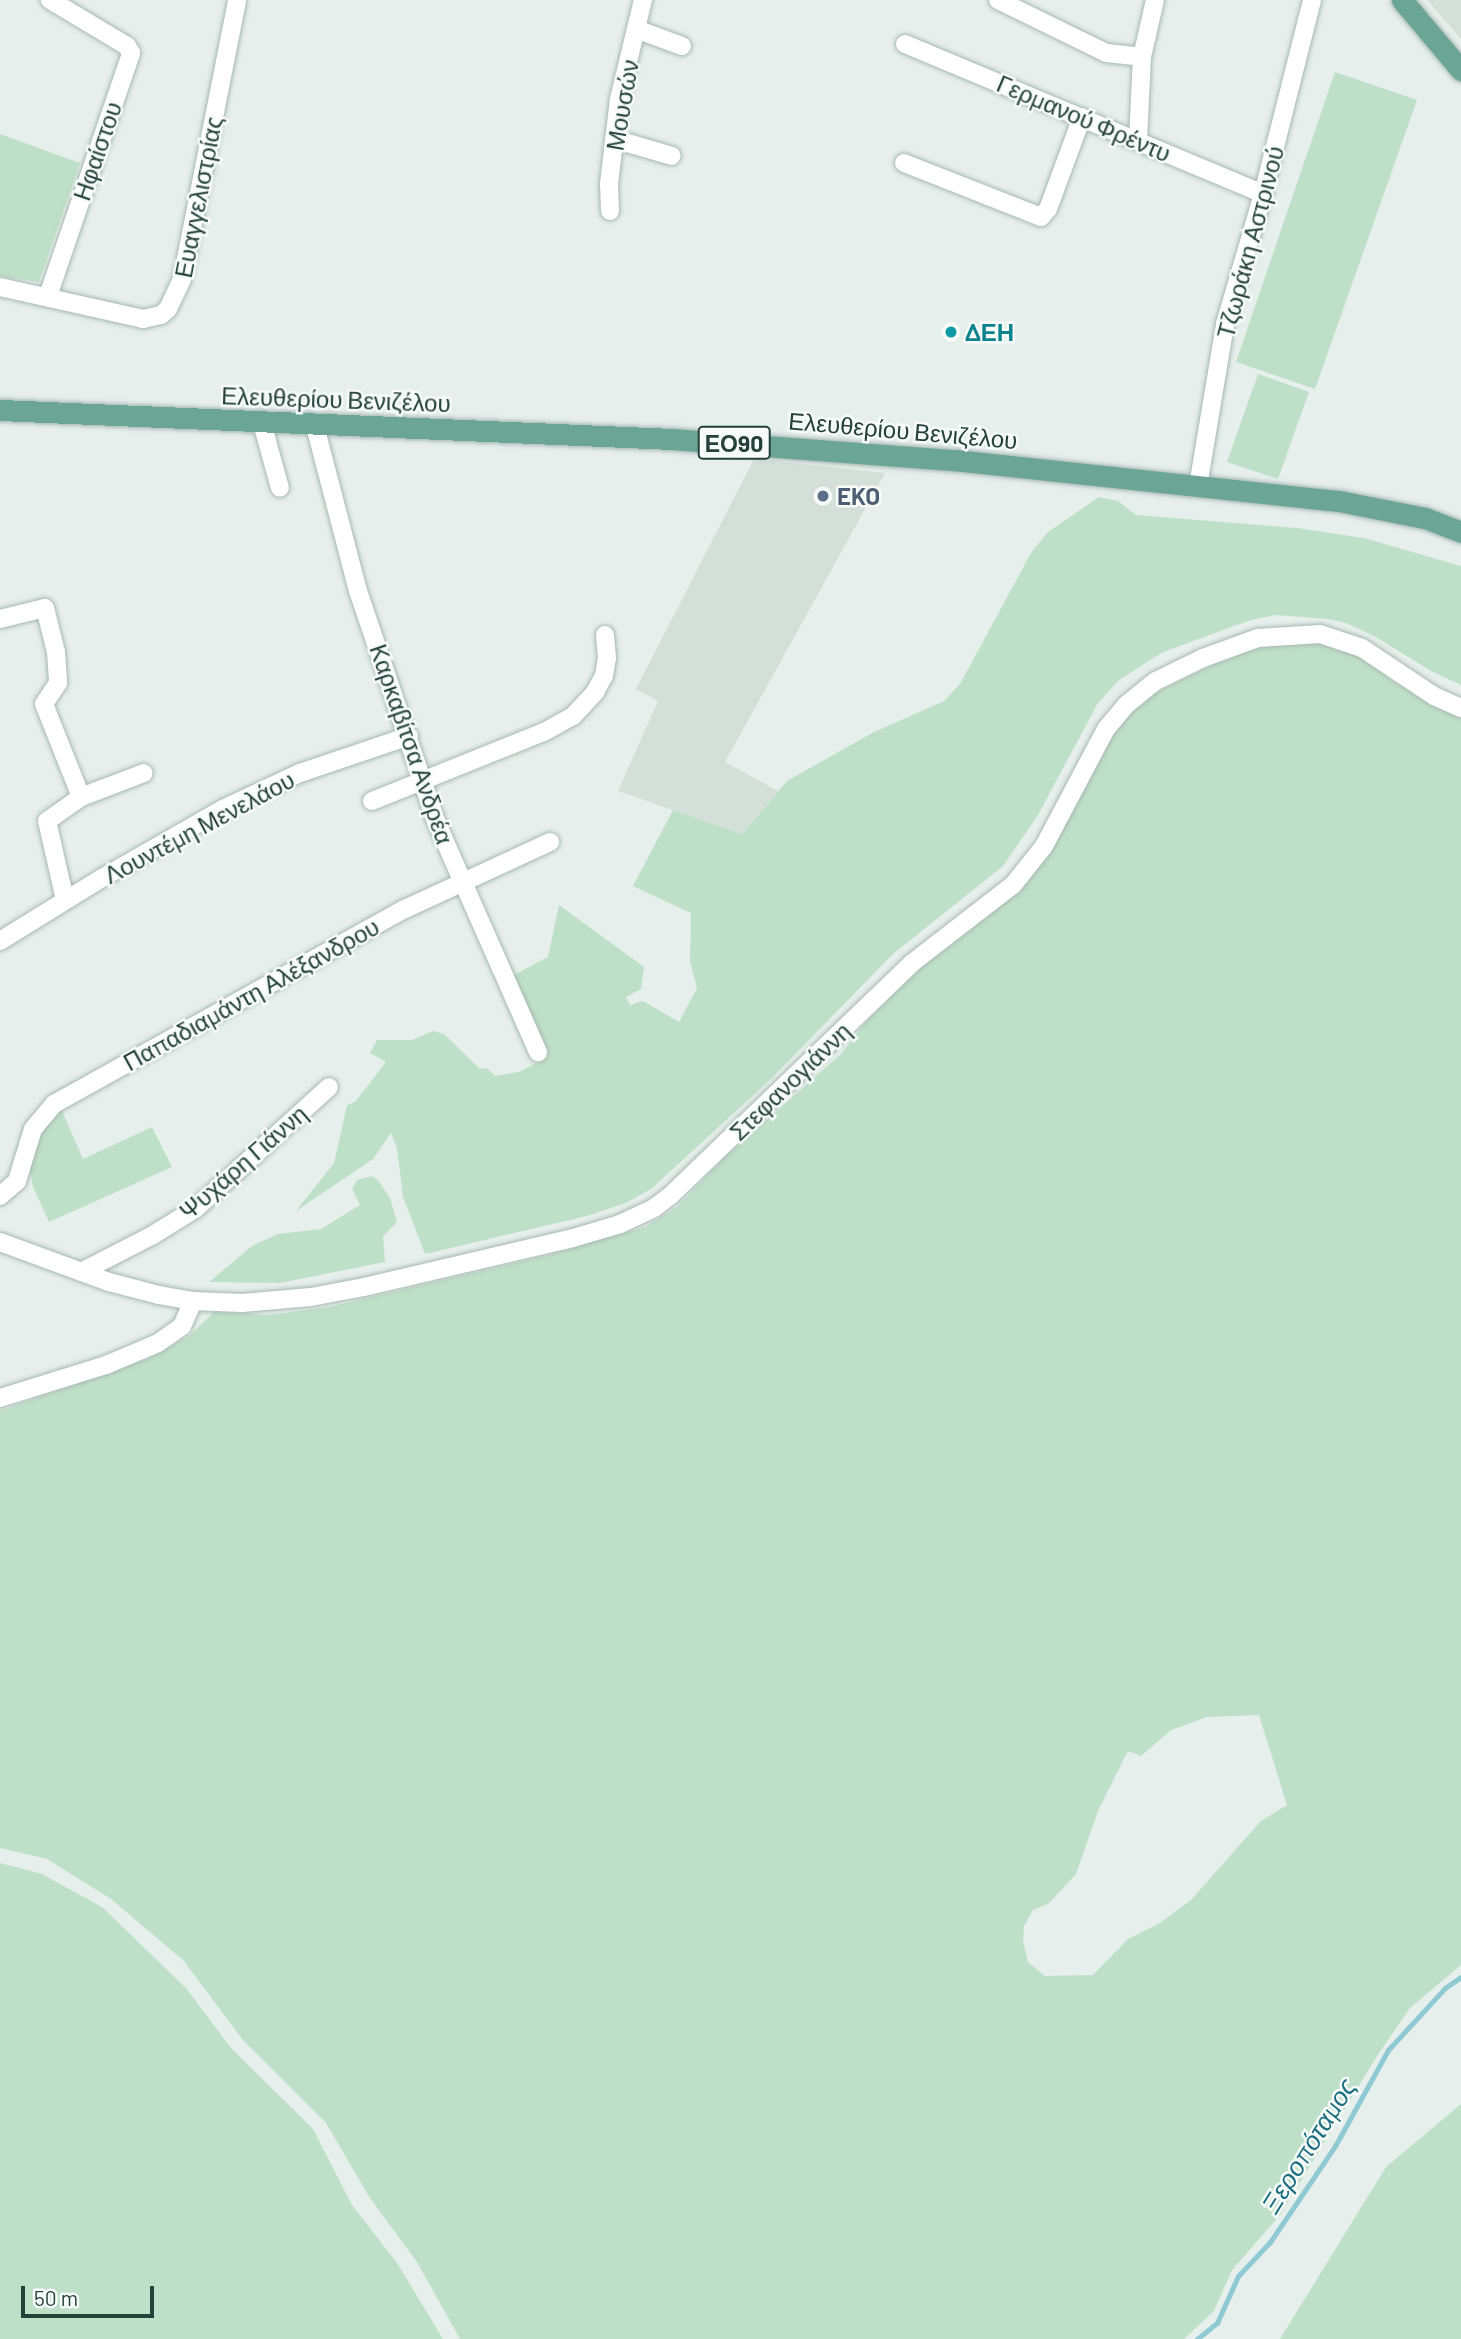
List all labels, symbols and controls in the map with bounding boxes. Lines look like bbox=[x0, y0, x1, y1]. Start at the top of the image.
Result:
street label: Μουσών bbox=[600, 57, 644, 153]
street label: Γερμανού Φρέντυ bbox=[993, 68, 1175, 168]
street label: Ηφαίστου bbox=[67, 98, 127, 204]
street label: Ευαγγελιστρίας bbox=[168, 114, 228, 280]
street label: Τζωράκη Αστρινού bbox=[1210, 143, 1290, 341]
place label: ΔΕΗ bbox=[965, 318, 1014, 346]
marker: ΔΕΗ bbox=[943, 324, 959, 340]
street label: Ελευθερίου Βενιζέλου bbox=[221, 381, 451, 417]
street label: Ελευθερίου Βενιζέλου bbox=[787, 406, 1019, 454]
road number: ΕΟ90 bbox=[697, 424, 771, 462]
place label: EKO bbox=[837, 482, 880, 510]
marker: EKO bbox=[815, 488, 831, 504]
street label: Καρκαβίτσα Ανδρέα bbox=[364, 640, 460, 848]
street label: Λουντέμη Μενελάου bbox=[99, 765, 299, 889]
street label: Παπαδιαμάντη Αλέξανδρου bbox=[118, 912, 384, 1076]
street label: Στεφανογιάννη bbox=[723, 1016, 857, 1146]
street label: Ψυχάρη Γιάννη bbox=[173, 1099, 313, 1225]
water label: Ξεροπόταμος bbox=[1254, 2072, 1362, 2218]
scale bar bbox=[24, 2272, 158, 2316]
text: 50 m bbox=[34, 2285, 78, 2310]

